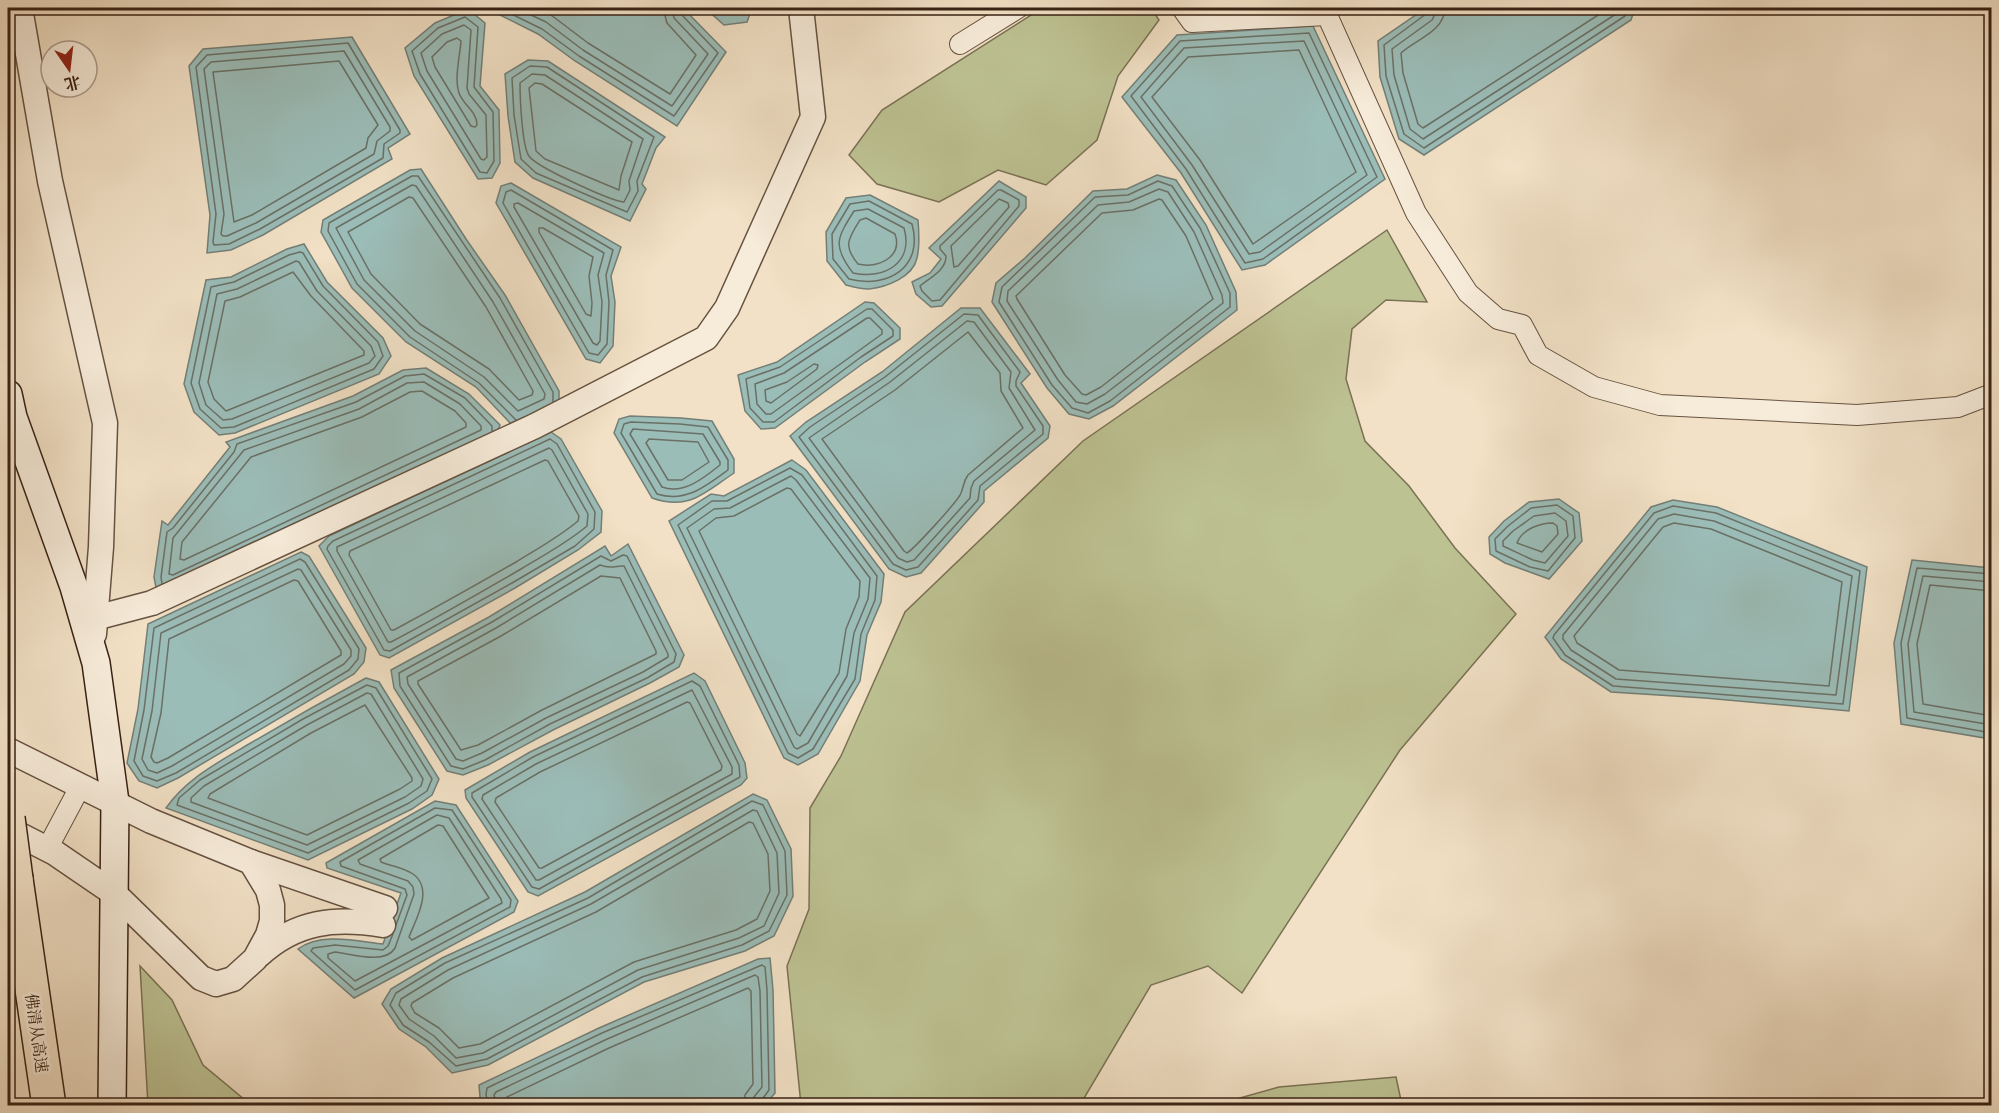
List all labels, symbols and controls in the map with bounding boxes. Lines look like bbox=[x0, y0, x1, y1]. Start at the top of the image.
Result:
north arrow bbox=[39, 39, 99, 99]
text: 北 bbox=[62, 72, 83, 95]
street label: 佛清从高速 bbox=[22, 992, 52, 1074]

